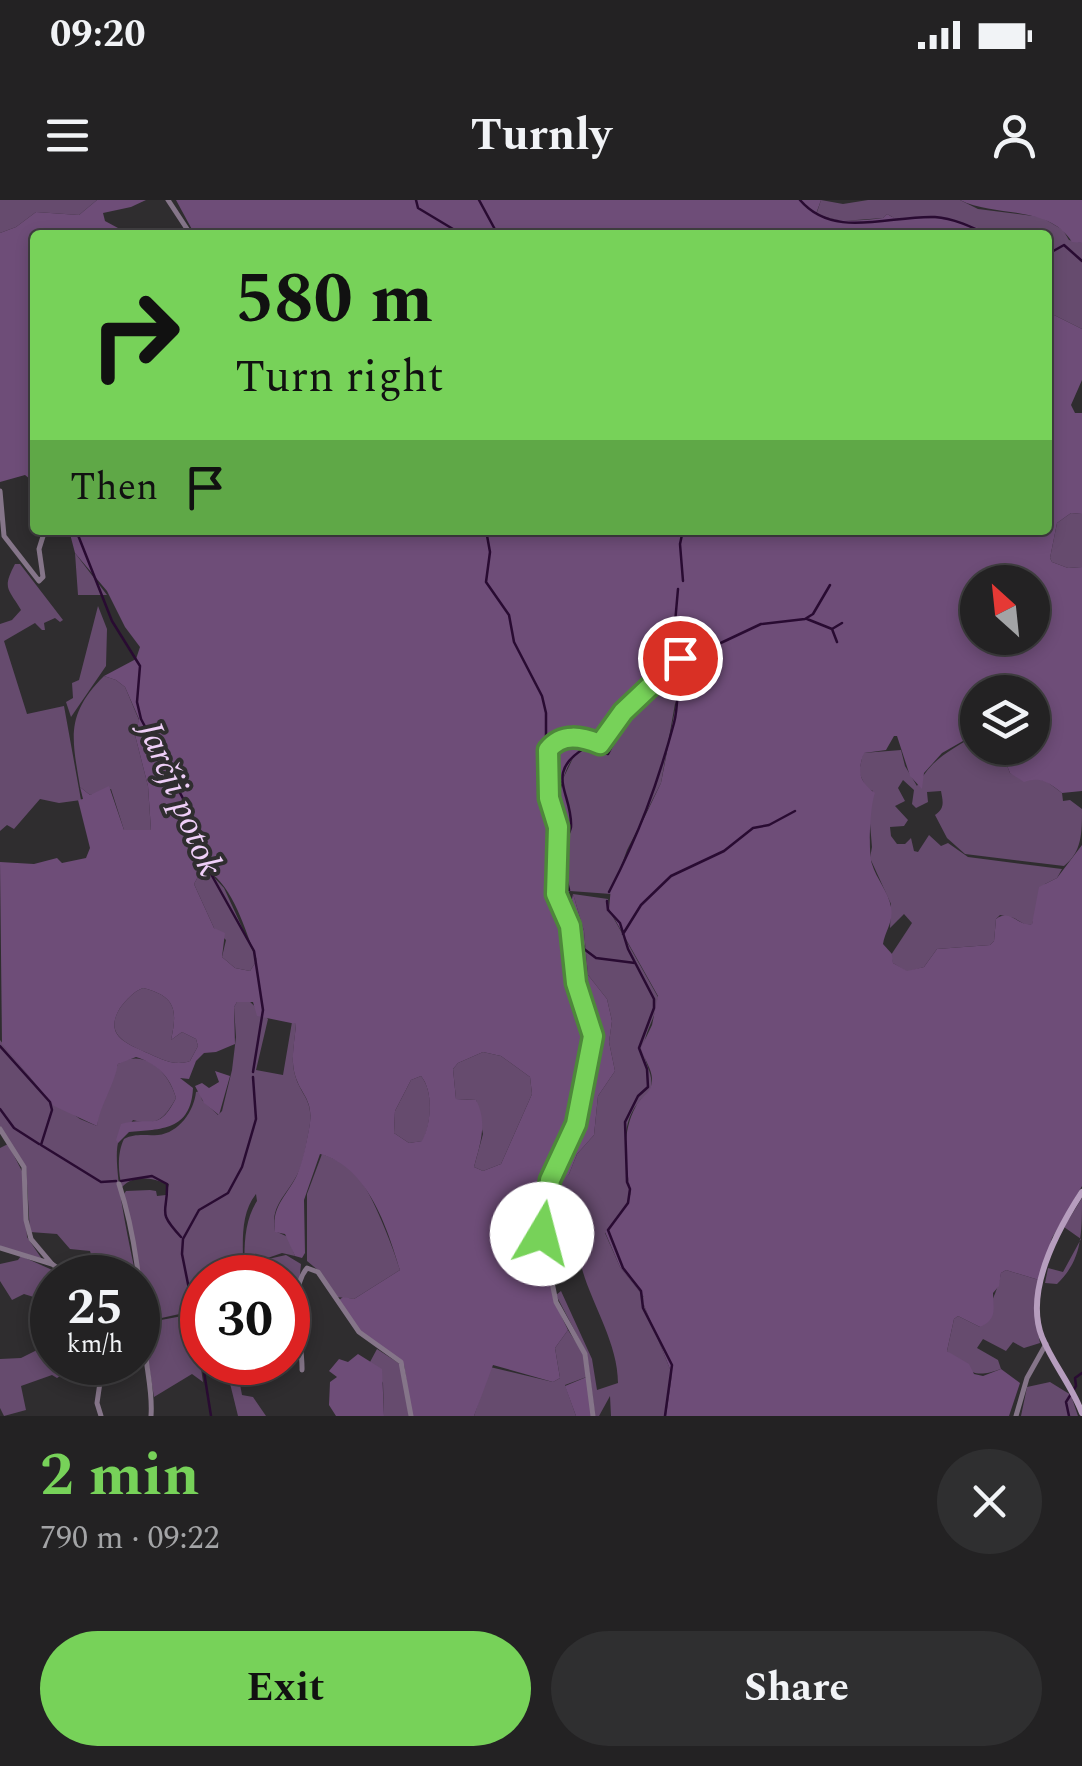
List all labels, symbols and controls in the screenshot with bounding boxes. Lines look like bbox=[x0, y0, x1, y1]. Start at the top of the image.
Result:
text: 09:20 bbox=[50, 6, 145, 64]
text: Turnly bbox=[471, 101, 611, 170]
icon: menu bbox=[40, 108, 95, 163]
icon: person bbox=[987, 108, 1042, 163]
text: 580 m bbox=[235, 247, 433, 353]
icon: right bbox=[70, 270, 200, 400]
text: Turn right bbox=[235, 343, 444, 412]
text: Then bbox=[70, 459, 158, 517]
icon: arrive bbox=[178, 460, 233, 515]
north arrow bbox=[960, 565, 1050, 655]
map controls bbox=[960, 565, 1050, 765]
pin bbox=[638, 616, 723, 701]
icon: arrive bbox=[653, 631, 708, 686]
button: layers bbox=[960, 675, 1050, 765]
water label: Jarčji potok bbox=[122, 710, 236, 885]
position arrow bbox=[490, 1182, 594, 1286]
speed limit sign: 30 bbox=[180, 1255, 310, 1385]
text: 25 bbox=[67, 1270, 123, 1346]
text: km/h bbox=[67, 1326, 123, 1364]
text: 2 min bbox=[40, 1430, 200, 1522]
button: close bbox=[937, 1449, 1042, 1554]
text: 790 m · 09:22 bbox=[40, 1514, 220, 1563]
button: Exit bbox=[40, 1631, 531, 1746]
button: Share bbox=[551, 1631, 1042, 1746]

